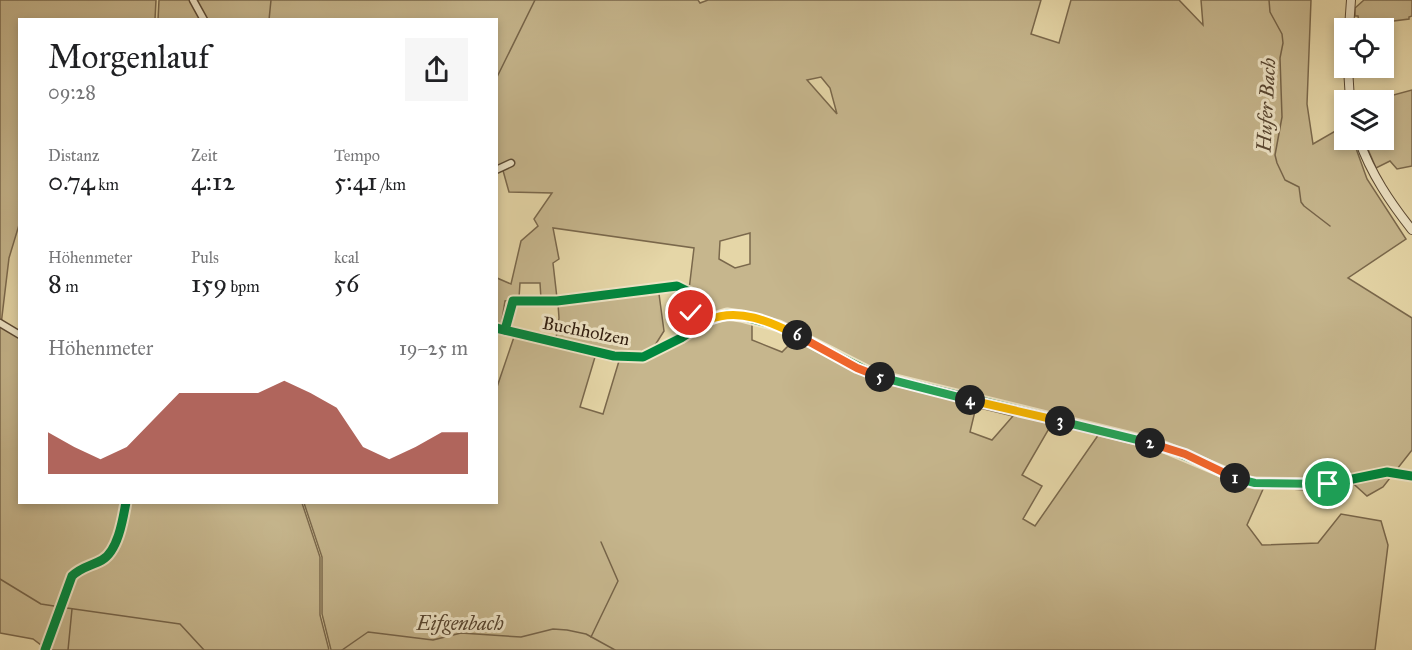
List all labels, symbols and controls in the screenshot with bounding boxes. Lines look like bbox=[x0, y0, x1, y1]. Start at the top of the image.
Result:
map controls bbox=[1334, 18, 1394, 150]
button: locate bbox=[1334, 18, 1394, 78]
text: Morgenlauf bbox=[48, 37, 209, 77]
button: share bbox=[405, 38, 468, 101]
water label: Hufer Bach bbox=[1251, 57, 1280, 154]
text: 09:28 bbox=[48, 80, 96, 104]
button: layers bbox=[1334, 90, 1394, 150]
text: Distanz bbox=[48, 146, 99, 165]
text: Zeit bbox=[191, 146, 218, 165]
text: Tempo bbox=[334, 146, 380, 165]
text: 0.74 bbox=[48, 165, 95, 197]
text: 4:12 bbox=[191, 165, 235, 197]
text: 5:41 bbox=[334, 165, 377, 197]
text: km bbox=[95, 175, 119, 194]
text: /km bbox=[377, 175, 406, 194]
text: Höhenmeter bbox=[48, 248, 132, 267]
text: Puls bbox=[191, 248, 219, 267]
text: kcal bbox=[334, 248, 359, 267]
text: 8 bbox=[48, 267, 62, 299]
text: 159 bbox=[191, 267, 227, 299]
text: 56 bbox=[334, 267, 359, 299]
text: m bbox=[62, 277, 79, 296]
text: bpm bbox=[227, 277, 260, 296]
pin bbox=[665, 287, 716, 338]
icon: check bbox=[674, 296, 707, 329]
street label: Buchholzen bbox=[540, 312, 632, 350]
pin: 6 bbox=[782, 320, 812, 350]
text: 6 bbox=[793, 325, 801, 344]
text: Höhenmeter bbox=[48, 336, 153, 360]
text: 19–25 m bbox=[399, 336, 468, 360]
pin: 5 bbox=[865, 362, 895, 392]
text: 5 bbox=[876, 367, 884, 386]
pin: 4 bbox=[955, 385, 985, 415]
text: 4 bbox=[966, 390, 974, 409]
pin: 3 bbox=[1045, 406, 1075, 436]
text: 3 bbox=[1057, 411, 1063, 430]
pin: 2 bbox=[1135, 428, 1165, 458]
text: 2 bbox=[1146, 433, 1154, 452]
pin bbox=[1302, 458, 1353, 509]
pin: 1 bbox=[1220, 463, 1250, 493]
icon: arrive bbox=[1311, 467, 1344, 500]
text: 1 bbox=[1232, 468, 1238, 487]
water label: Eifgenbach bbox=[415, 611, 504, 635]

